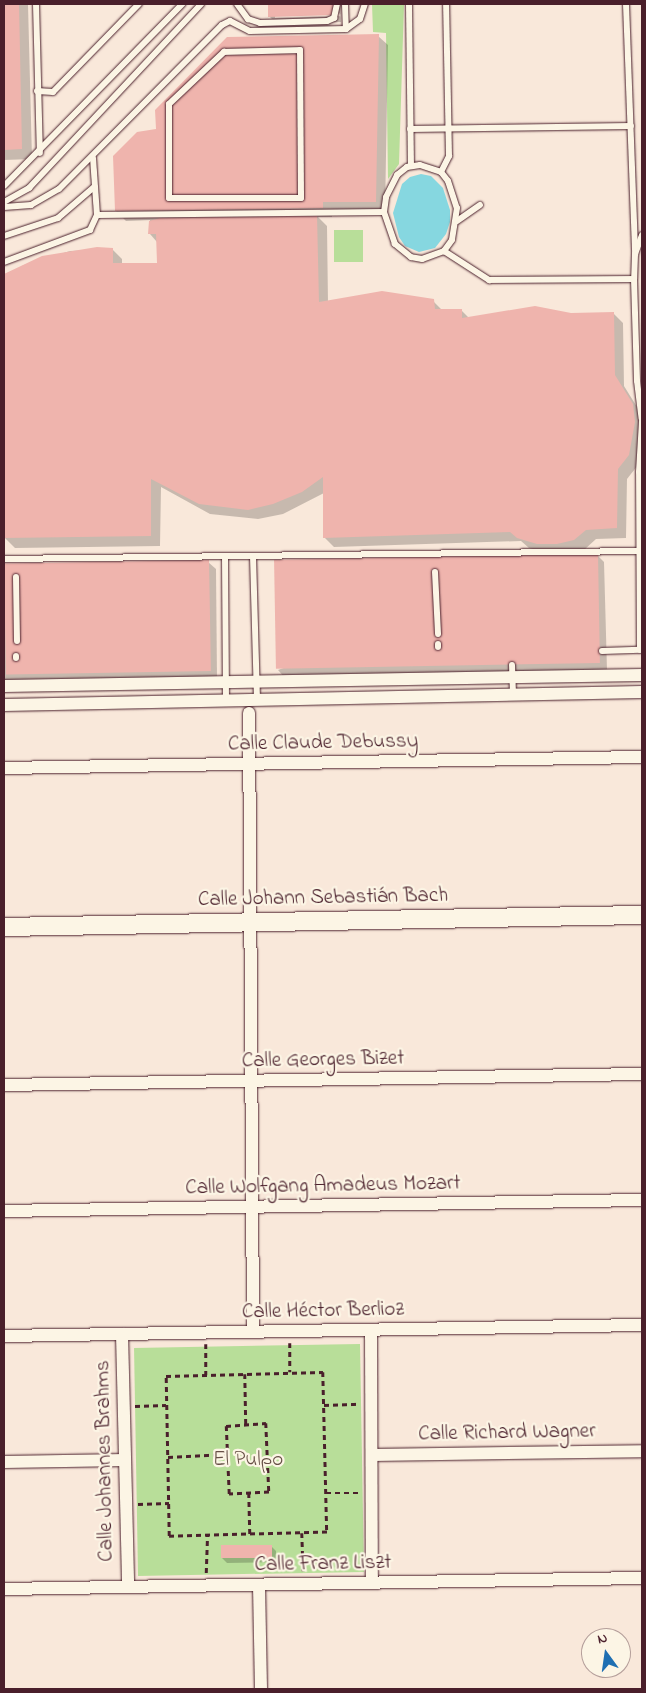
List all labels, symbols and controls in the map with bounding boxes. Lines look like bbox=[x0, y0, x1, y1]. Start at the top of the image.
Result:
street label: Calle Claude Debussy bbox=[228, 729, 418, 757]
street label: Calle Johann Sebastián Bach bbox=[198, 883, 448, 913]
street label: Calle Georges Bizet bbox=[242, 1046, 404, 1074]
street label: Calle Wolfgang Amadeus Mozart bbox=[185, 1171, 461, 1201]
street label: Calle Héctor Berlioz bbox=[242, 1297, 404, 1325]
street label: Calle Johannes Brahms bbox=[91, 1360, 119, 1562]
street label: Calle Richard Wagner bbox=[418, 1419, 596, 1447]
park label: El Pulpo bbox=[213, 1447, 283, 1473]
street label: Calle Franz Liszt bbox=[254, 1550, 392, 1578]
north arrow bbox=[581, 1628, 631, 1678]
text: N bbox=[595, 1628, 610, 1650]

